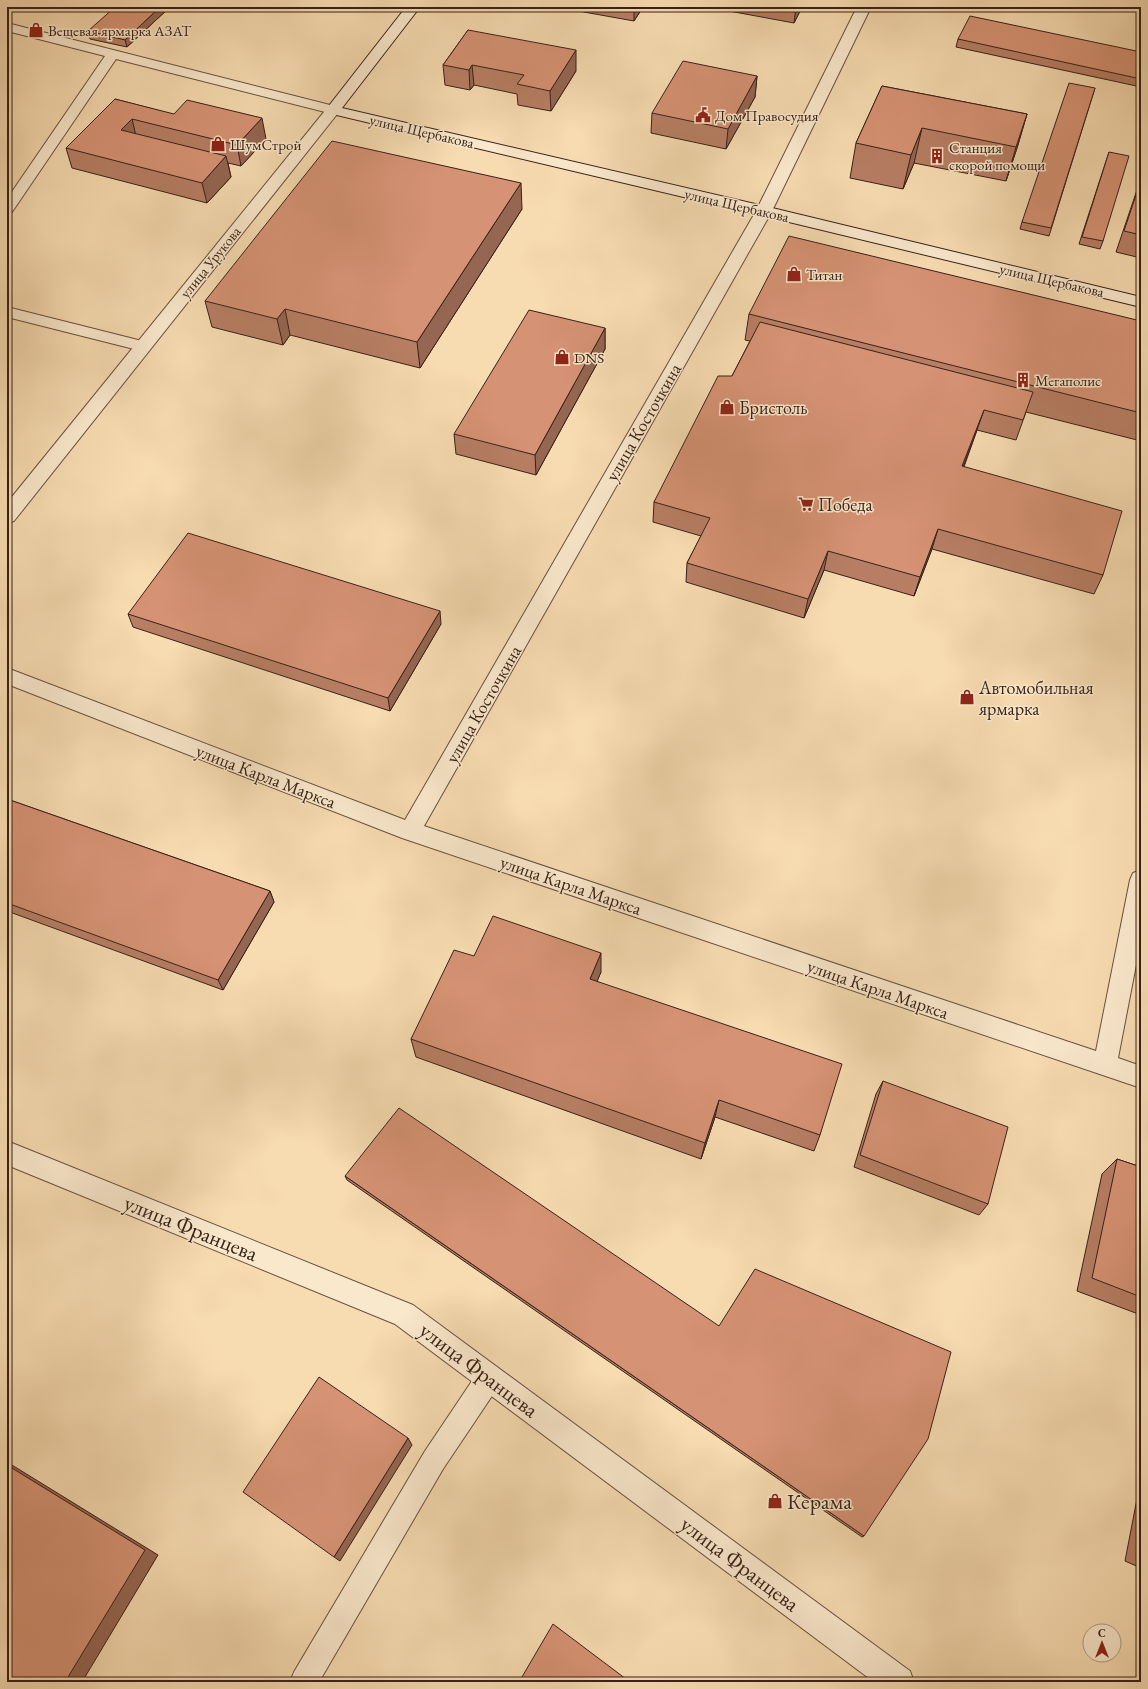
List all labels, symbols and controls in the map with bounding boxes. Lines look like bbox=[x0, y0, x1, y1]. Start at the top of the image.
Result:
shop icon: Вещевая ярмарка АЗАТ bbox=[27, 21, 45, 39]
place label: Вещевая ярмарка АЗАТ bbox=[48, 21, 192, 40]
public building icon: Дом Правосудия bbox=[694, 106, 712, 124]
place label: Дом Правосудия bbox=[715, 106, 819, 125]
street label: улица Щербакова bbox=[368, 110, 476, 152]
shop icon: ШумСтрой bbox=[209, 135, 227, 153]
place label: ШумСтрой bbox=[230, 135, 301, 154]
place label: Станция скорой помощи bbox=[949, 138, 1045, 174]
building icon: Станция скорой помощи bbox=[928, 147, 946, 165]
street label: улица Щербакова bbox=[683, 184, 791, 226]
street label: улица Урукова bbox=[175, 222, 245, 302]
street label: улица Щербакова bbox=[998, 259, 1106, 301]
shop icon: Титан bbox=[785, 265, 803, 283]
place label: Титан bbox=[806, 265, 843, 284]
shop icon: DNS bbox=[553, 348, 571, 366]
place label: DNS bbox=[574, 348, 604, 367]
street label: улица Косточкина bbox=[600, 358, 686, 485]
building icon: Мегаполис bbox=[1014, 371, 1032, 389]
place label: Мегаполис bbox=[1035, 371, 1101, 390]
place label: Бристоль bbox=[739, 396, 808, 419]
shop icon: Бристоль bbox=[718, 398, 736, 416]
place label: Победа bbox=[818, 493, 874, 516]
supermarket icon: Победа bbox=[797, 495, 815, 513]
street label: улица Косточкина bbox=[440, 640, 526, 767]
place label: Автомобильная ярмарка bbox=[978, 676, 1094, 720]
shop icon: Автомобильная ярмарка bbox=[958, 688, 976, 706]
street label: улица Карла Маркса bbox=[193, 739, 340, 814]
street label: улица Карла Маркса bbox=[497, 850, 645, 920]
street label: улица Карла Маркса bbox=[804, 954, 952, 1024]
street label: улица Францева bbox=[120, 1188, 262, 1268]
street label: улица Францева bbox=[414, 1316, 545, 1424]
place label: Керама bbox=[787, 1487, 852, 1516]
shop icon: Керама bbox=[766, 1492, 784, 1510]
street label: улица Францева bbox=[675, 1510, 806, 1618]
north arrow bbox=[1082, 1623, 1122, 1663]
text: С bbox=[1098, 1626, 1106, 1640]

